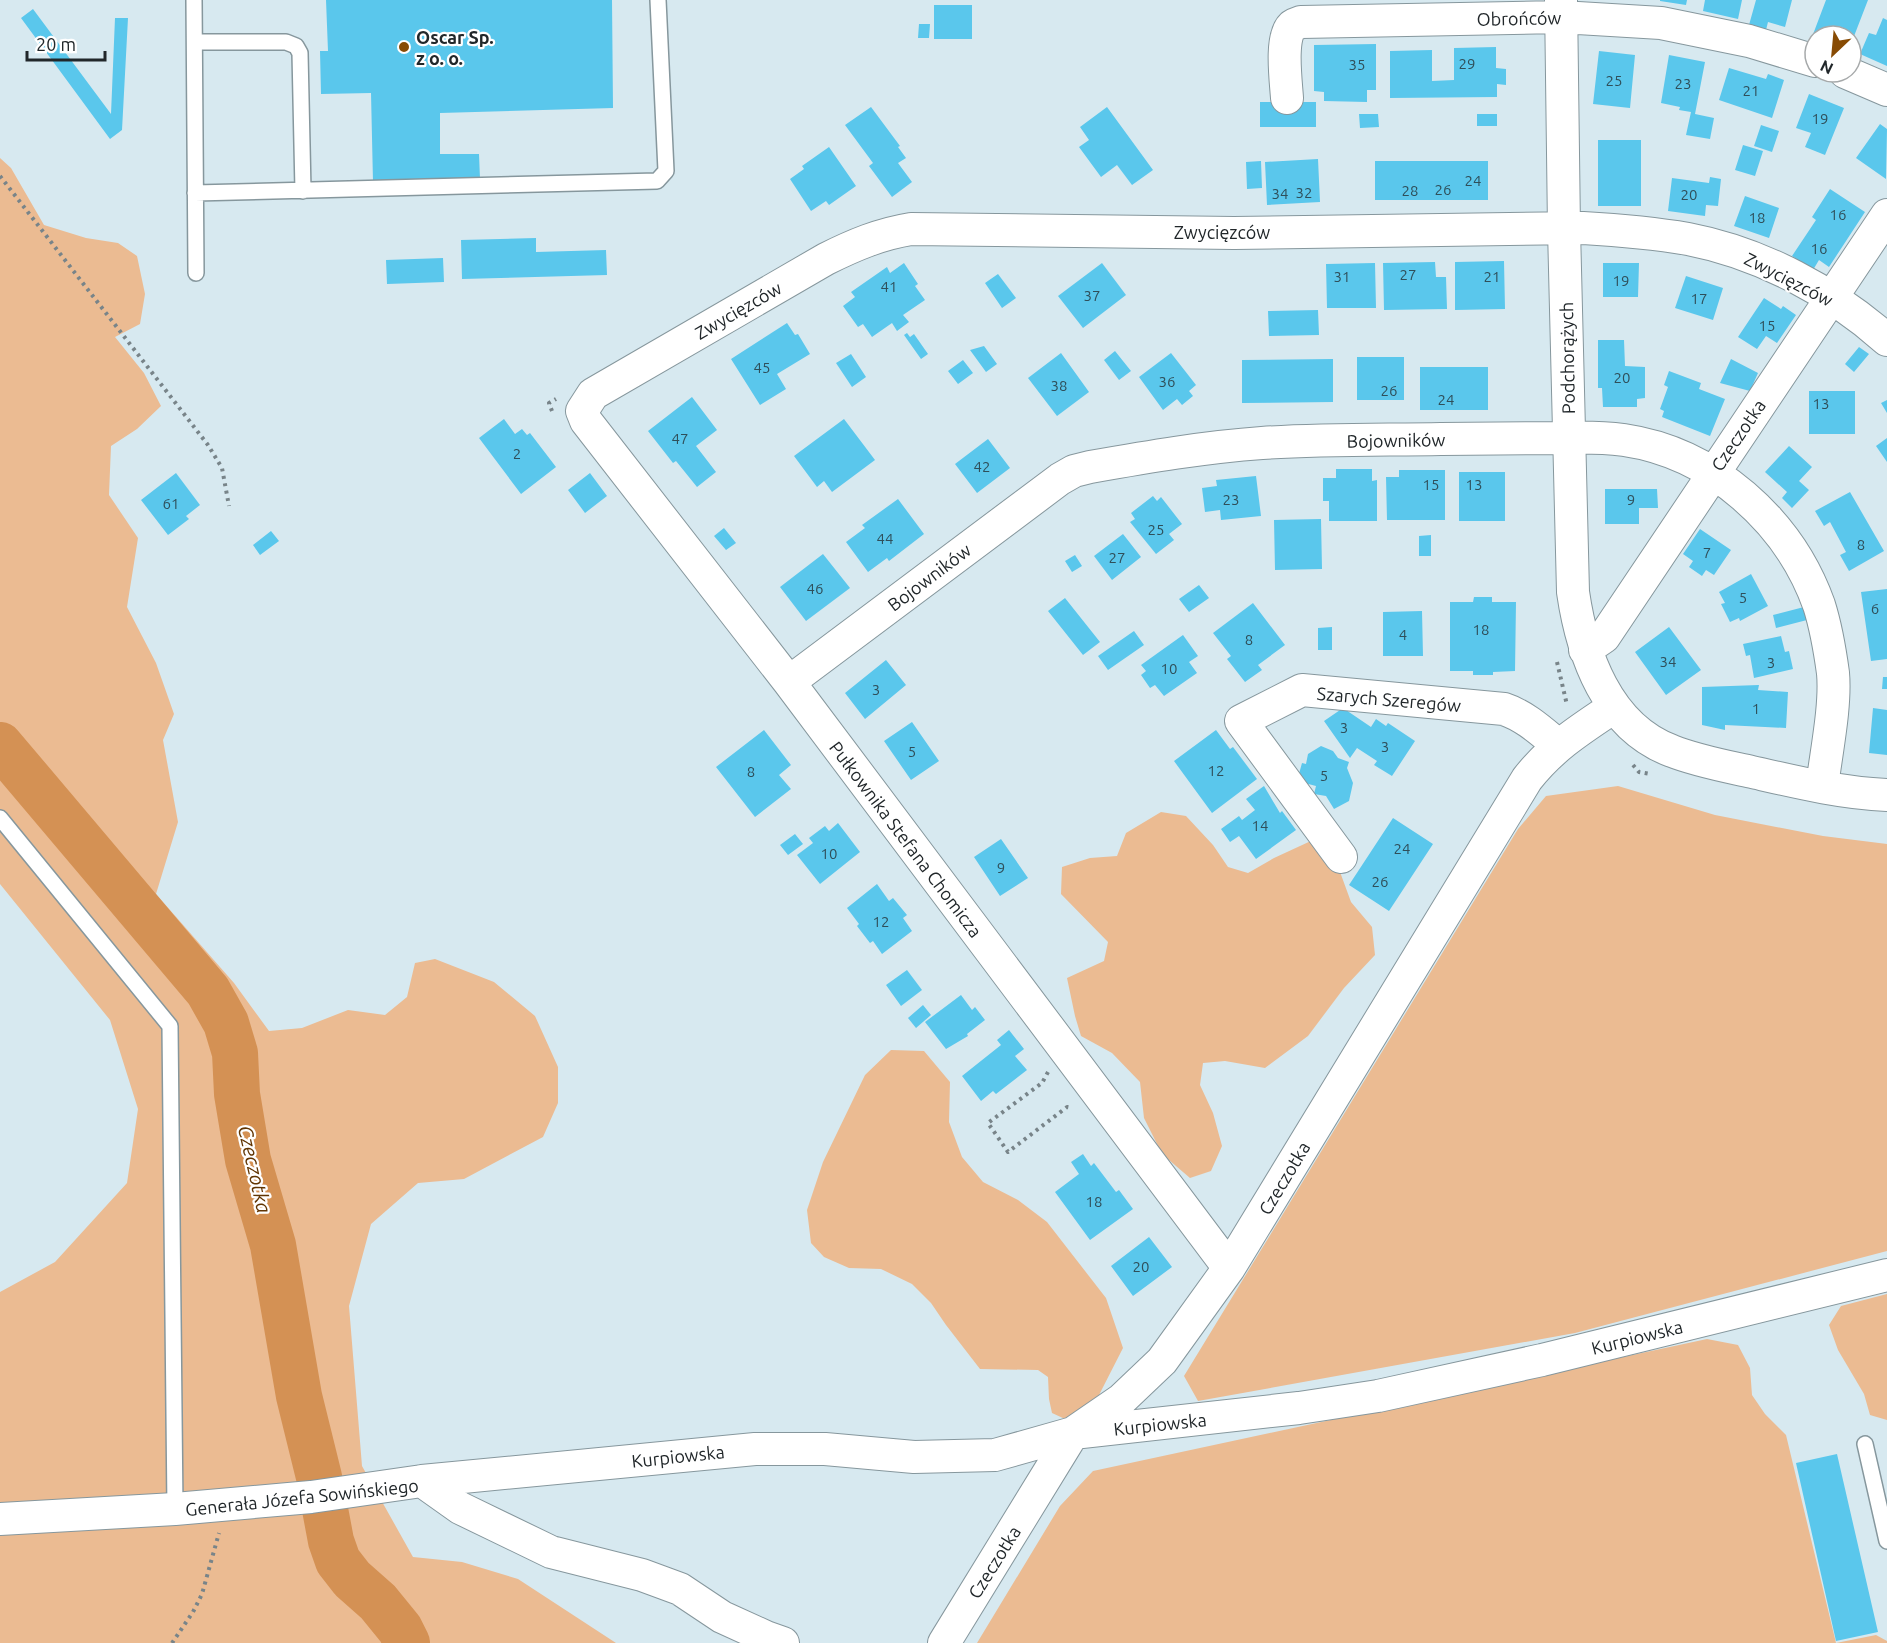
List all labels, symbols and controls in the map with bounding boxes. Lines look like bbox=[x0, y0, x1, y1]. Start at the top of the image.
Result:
street label: Obrońców bbox=[1476, 7, 1562, 29]
scale bar bbox=[27, 24, 105, 62]
north arrow bbox=[1803, 24, 1863, 84]
place label: Oscar Sp. z o. o. bbox=[416, 27, 494, 68]
text: 20 m bbox=[36, 34, 76, 54]
marker: Oscar Sp. z o. o. bbox=[397, 40, 411, 54]
house number: 29 bbox=[1459, 55, 1475, 72]
house number: 35 bbox=[1349, 56, 1365, 73]
text: N bbox=[1817, 57, 1836, 78]
house number: 25 bbox=[1606, 72, 1622, 89]
house number: 23 bbox=[1675, 75, 1691, 92]
house number: 21 bbox=[1743, 82, 1759, 99]
house number: 19 bbox=[1812, 110, 1828, 127]
house number: 24 bbox=[1465, 172, 1481, 189]
house number: 26 bbox=[1435, 181, 1451, 198]
house number: 28 bbox=[1402, 182, 1418, 199]
house number: 32 bbox=[1296, 184, 1312, 201]
house number: 34 bbox=[1272, 185, 1288, 202]
house number: 20 bbox=[1681, 186, 1697, 203]
house number: 16 bbox=[1830, 206, 1846, 223]
house number: 18 bbox=[1749, 209, 1765, 226]
street label: Zwycięzców bbox=[1174, 222, 1270, 242]
house number: 16 bbox=[1811, 240, 1827, 257]
street label: Zwycięzców bbox=[1741, 248, 1837, 310]
house number: 27 bbox=[1400, 266, 1416, 283]
house number: 31 bbox=[1334, 268, 1350, 285]
house number: 21 bbox=[1484, 268, 1500, 285]
house number: 19 bbox=[1613, 272, 1629, 289]
street label: Zwycięzców bbox=[691, 277, 785, 343]
house number: 41 bbox=[881, 278, 897, 295]
house number: 37 bbox=[1084, 287, 1100, 304]
house number: 17 bbox=[1691, 290, 1707, 307]
street label: Podchorążych bbox=[1556, 302, 1578, 414]
house number: 15 bbox=[1759, 317, 1775, 334]
house number: 45 bbox=[754, 359, 770, 376]
house number: 20 bbox=[1614, 369, 1630, 386]
house number: 36 bbox=[1159, 373, 1175, 390]
house number: 38 bbox=[1051, 377, 1067, 394]
house number: 26 bbox=[1381, 382, 1397, 399]
house number: 24 bbox=[1438, 391, 1454, 408]
house number: 13 bbox=[1813, 395, 1829, 412]
street label: Czeczotka bbox=[1707, 396, 1769, 474]
street label: Bojowników bbox=[1346, 429, 1446, 451]
house number: 47 bbox=[672, 430, 688, 447]
house number: 2 bbox=[513, 445, 521, 462]
house number: 42 bbox=[974, 458, 990, 475]
house number: 15 bbox=[1423, 476, 1439, 493]
house number: 13 bbox=[1466, 476, 1482, 493]
house number: 23 bbox=[1223, 491, 1239, 508]
house number: 9 bbox=[1627, 491, 1635, 508]
house number: 61 bbox=[163, 495, 179, 512]
house number: 25 bbox=[1148, 521, 1164, 538]
house number: 44 bbox=[877, 530, 893, 547]
house number: 8 bbox=[1857, 536, 1865, 553]
street label: Bojowników bbox=[884, 539, 974, 615]
house number: 7 bbox=[1703, 544, 1711, 561]
house number: 27 bbox=[1109, 549, 1125, 566]
house number: 46 bbox=[807, 580, 823, 597]
house number: 5 bbox=[1739, 589, 1747, 606]
house number: 6 bbox=[1871, 600, 1879, 617]
house number: 18 bbox=[1473, 621, 1489, 638]
house number: 4 bbox=[1399, 626, 1407, 643]
house number: 8 bbox=[1245, 631, 1253, 648]
house number: 34 bbox=[1660, 653, 1676, 670]
house number: 3 bbox=[1767, 654, 1775, 671]
house number: 10 bbox=[1161, 660, 1177, 677]
house number: 3 bbox=[872, 681, 880, 698]
street label: Szarych Szeregów bbox=[1316, 683, 1462, 715]
house number: 1 bbox=[1752, 700, 1760, 717]
house number: 3 bbox=[1340, 719, 1348, 736]
street label: Pułkownika Stefana Chomicza bbox=[826, 737, 986, 941]
house number: 3 bbox=[1381, 738, 1389, 755]
house number: 5 bbox=[908, 743, 916, 760]
house number: 12 bbox=[1208, 762, 1224, 779]
house number: 8 bbox=[747, 763, 755, 780]
house number: 5 bbox=[1320, 767, 1328, 784]
house number: 14 bbox=[1252, 817, 1268, 834]
house number: 24 bbox=[1394, 840, 1410, 857]
house number: 10 bbox=[821, 845, 837, 862]
house number: 9 bbox=[997, 859, 1005, 876]
house number: 26 bbox=[1372, 873, 1388, 890]
house number: 12 bbox=[873, 913, 889, 930]
water label: Czeczotka bbox=[234, 1123, 276, 1215]
street label: Czeczotka bbox=[1254, 1138, 1314, 1218]
house number: 18 bbox=[1086, 1193, 1102, 1210]
house number: 20 bbox=[1133, 1258, 1149, 1275]
street label: Kurpiowska bbox=[1589, 1316, 1685, 1358]
street label: Kurpiowska bbox=[1112, 1409, 1208, 1439]
street label: Kurpiowska bbox=[630, 1441, 726, 1471]
street label: Generała Józefa Sowińskiego bbox=[184, 1475, 420, 1519]
street label: Czeczotka bbox=[964, 1522, 1024, 1602]

